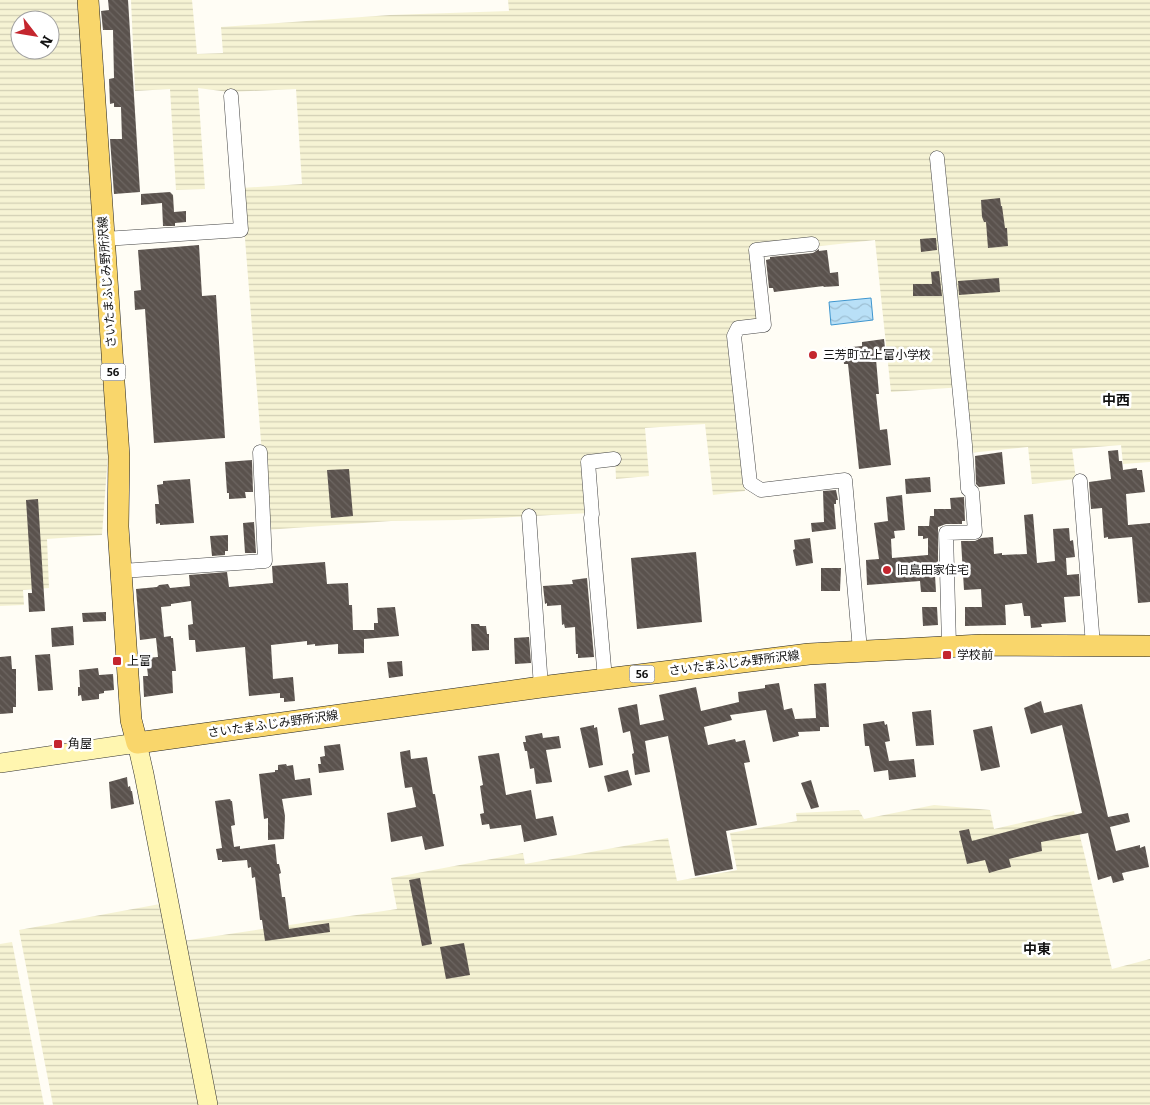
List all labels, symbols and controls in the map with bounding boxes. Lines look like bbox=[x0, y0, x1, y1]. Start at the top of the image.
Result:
north arrow bbox=[10, 10, 60, 60]
text: N bbox=[36, 32, 56, 51]
street label: さいたまふじみ野所沢線 bbox=[95, 216, 119, 348]
place label: 三芳町立上富小学校 bbox=[823, 348, 931, 362]
marker: 三芳町立上富小学校 bbox=[807, 349, 819, 361]
road number: 56 bbox=[100, 364, 126, 381]
district label: 中西 bbox=[1102, 392, 1130, 409]
place label: 旧島田家住宅 bbox=[897, 563, 969, 577]
marker: 旧島田家住宅 bbox=[881, 564, 893, 576]
street label: さいたまふじみ野所沢線 bbox=[668, 648, 800, 678]
place label: 学校前 bbox=[957, 648, 993, 662]
marker: 学校前 bbox=[941, 649, 953, 661]
place label: 上富 bbox=[127, 654, 151, 668]
marker: 上富 bbox=[111, 655, 123, 667]
road number: 56 bbox=[630, 666, 654, 682]
street label: さいたまふじみ野所沢線 bbox=[207, 708, 339, 740]
place label: 角屋 bbox=[68, 737, 92, 751]
marker: 角屋 bbox=[52, 738, 64, 750]
district label: 中東 bbox=[1023, 941, 1051, 958]

